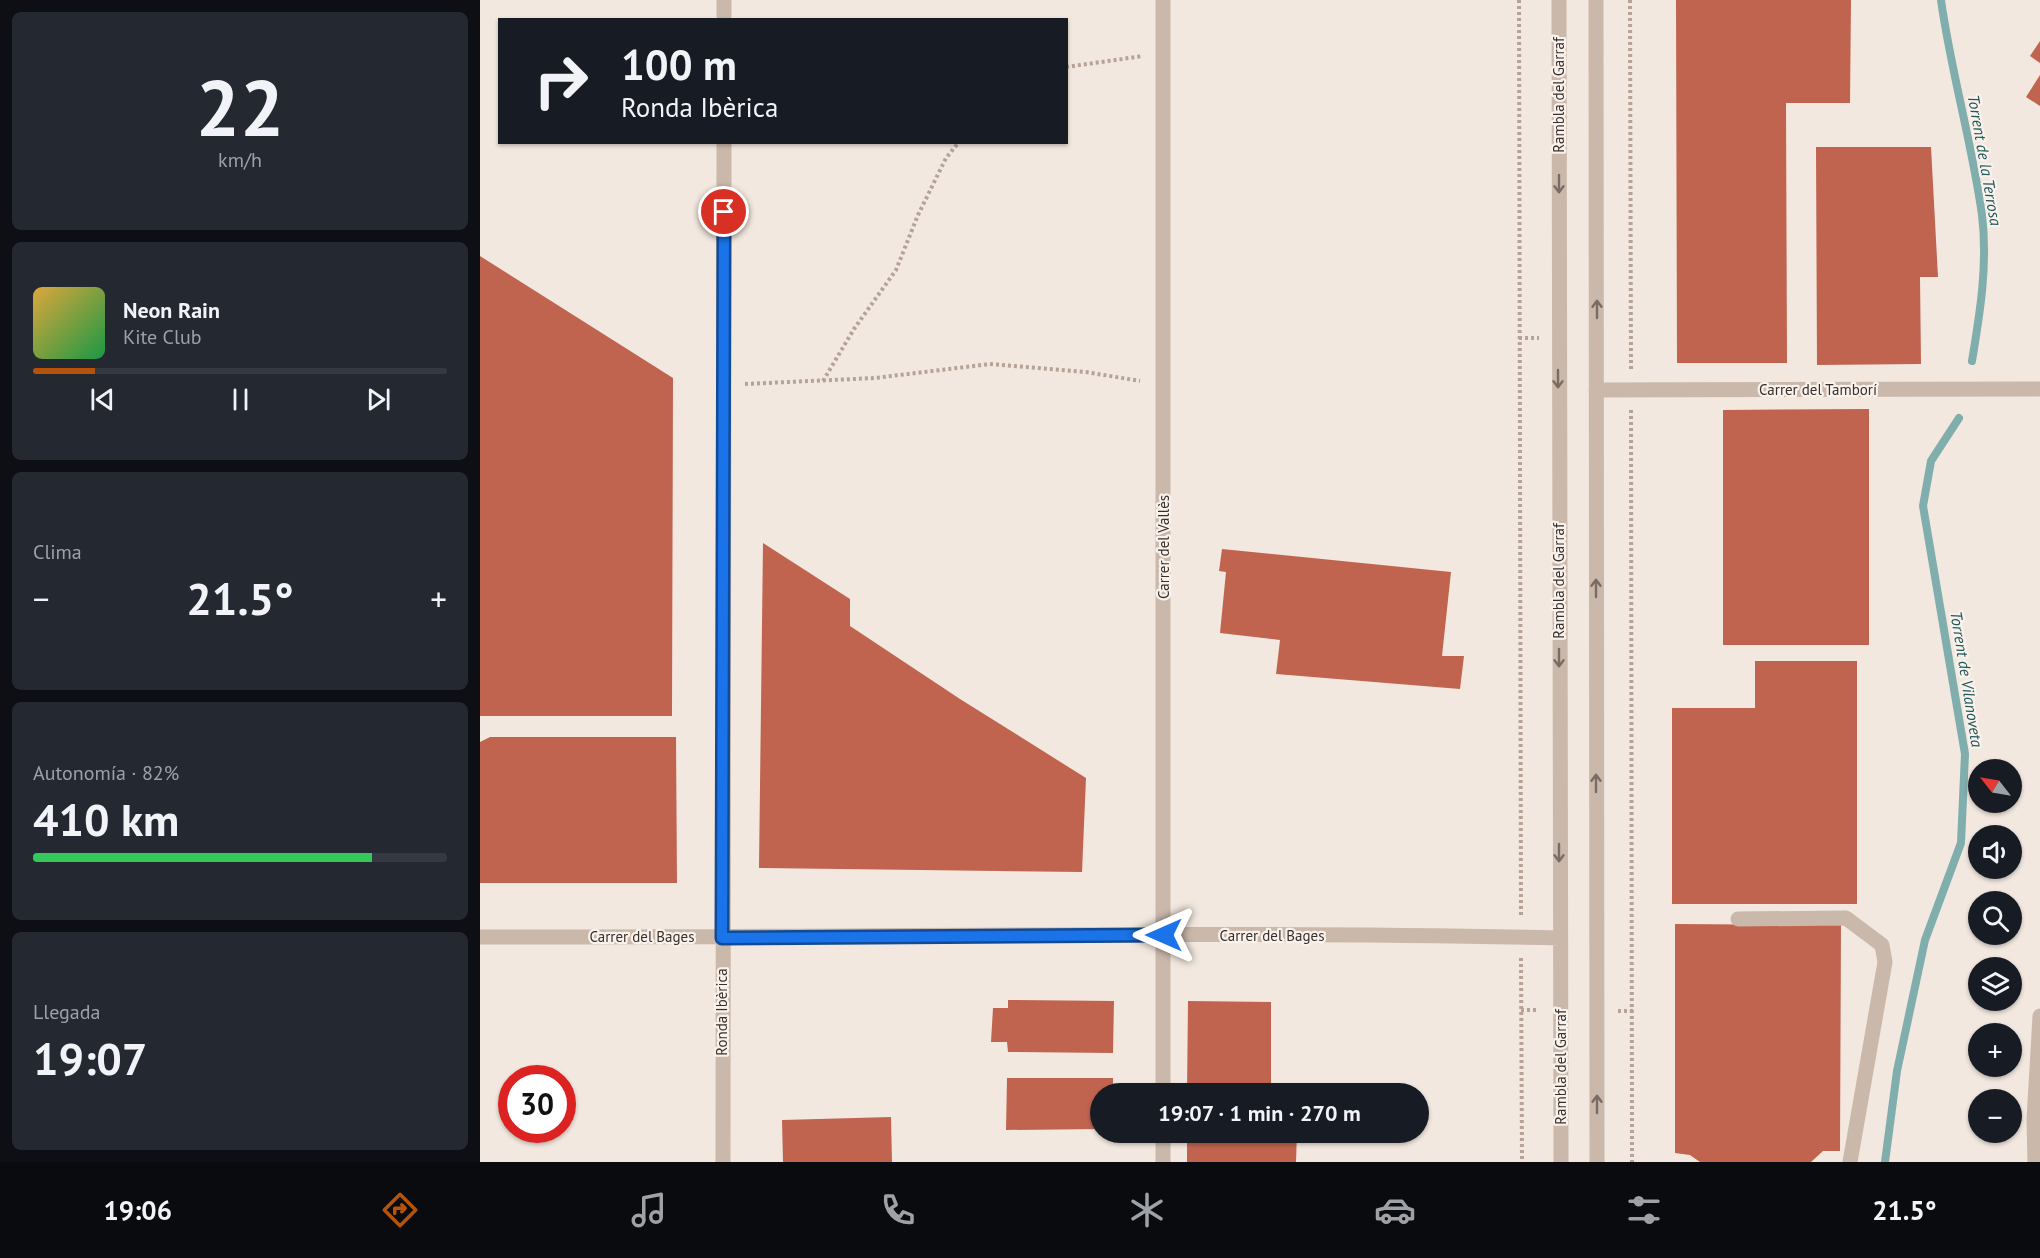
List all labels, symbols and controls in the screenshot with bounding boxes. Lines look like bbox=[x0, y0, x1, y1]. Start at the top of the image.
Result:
street label: Rambla del Garraf bbox=[1549, 36, 1568, 153]
text: 100 m bbox=[621, 37, 737, 92]
icon: right bbox=[522, 42, 600, 120]
text: 22 bbox=[196, 57, 284, 158]
text: Ronda Ibèrica bbox=[621, 90, 778, 124]
water label: Torrent de la Terrosa bbox=[1964, 93, 2006, 227]
text: km/h bbox=[218, 147, 262, 173]
one-way arrow bbox=[1553, 174, 1565, 194]
pin bbox=[698, 186, 749, 237]
icon: arrive bbox=[707, 195, 740, 228]
text: Neon Rain bbox=[123, 296, 220, 324]
one-way arrow bbox=[1591, 299, 1603, 319]
text: Kite Club bbox=[123, 324, 201, 350]
one-way arrow bbox=[1552, 369, 1564, 389]
street label: Carrer del Tamborí bbox=[1759, 380, 1877, 399]
icon: previous bbox=[86, 383, 119, 416]
icon: pause bbox=[224, 383, 257, 416]
icon: next bbox=[362, 383, 395, 416]
street label: Carrer del Vallès bbox=[1154, 495, 1173, 599]
street label: Rambla del Garraf bbox=[1549, 522, 1568, 639]
text: Clima bbox=[33, 539, 82, 565]
text: 21.5° bbox=[186, 569, 294, 627]
text: − bbox=[33, 577, 50, 620]
text: + bbox=[430, 577, 447, 620]
one-way arrow bbox=[1590, 578, 1602, 598]
water label: Torrent de Vilanoveta bbox=[1946, 609, 1988, 749]
one-way arrow bbox=[1553, 648, 1565, 668]
north arrow bbox=[1968, 759, 2022, 813]
map controls bbox=[1968, 759, 2022, 1143]
text: Autonomía · 82% bbox=[33, 760, 179, 786]
one-way arrow bbox=[1590, 773, 1602, 793]
text: 410 km bbox=[33, 790, 179, 848]
button: sound bbox=[1968, 825, 2022, 879]
one-way arrow bbox=[1553, 843, 1565, 863]
button: search bbox=[1968, 891, 2022, 945]
position arrow bbox=[1132, 903, 1196, 967]
street label: Carrer del Bages bbox=[1220, 926, 1324, 945]
street label: Carrer del Bages bbox=[590, 927, 694, 946]
button: layers bbox=[1968, 957, 2022, 1011]
street label: Ronda Ibèrica bbox=[712, 968, 731, 1056]
text: Llegada bbox=[33, 999, 100, 1025]
street label: Rambla del Garraf bbox=[1551, 1008, 1570, 1125]
button: + bbox=[1968, 1023, 2022, 1077]
text: 19:07 bbox=[33, 1029, 147, 1087]
speed limit sign: 30 bbox=[498, 1065, 576, 1143]
button: − bbox=[1968, 1089, 2022, 1143]
one-way arrow bbox=[1591, 1094, 1603, 1114]
text: 19:07 · 1 min · 270 m bbox=[1158, 1099, 1361, 1127]
icon: directions bbox=[379, 1189, 421, 1231]
icon: music bbox=[628, 1189, 670, 1231]
icon: phone bbox=[877, 1189, 919, 1231]
icon: climate bbox=[1126, 1189, 1168, 1231]
icon: car bbox=[1374, 1189, 1416, 1231]
icon: filters bbox=[1623, 1189, 1665, 1231]
text: 19:06 bbox=[103, 1193, 172, 1227]
text: 21.5° bbox=[1872, 1193, 1937, 1227]

